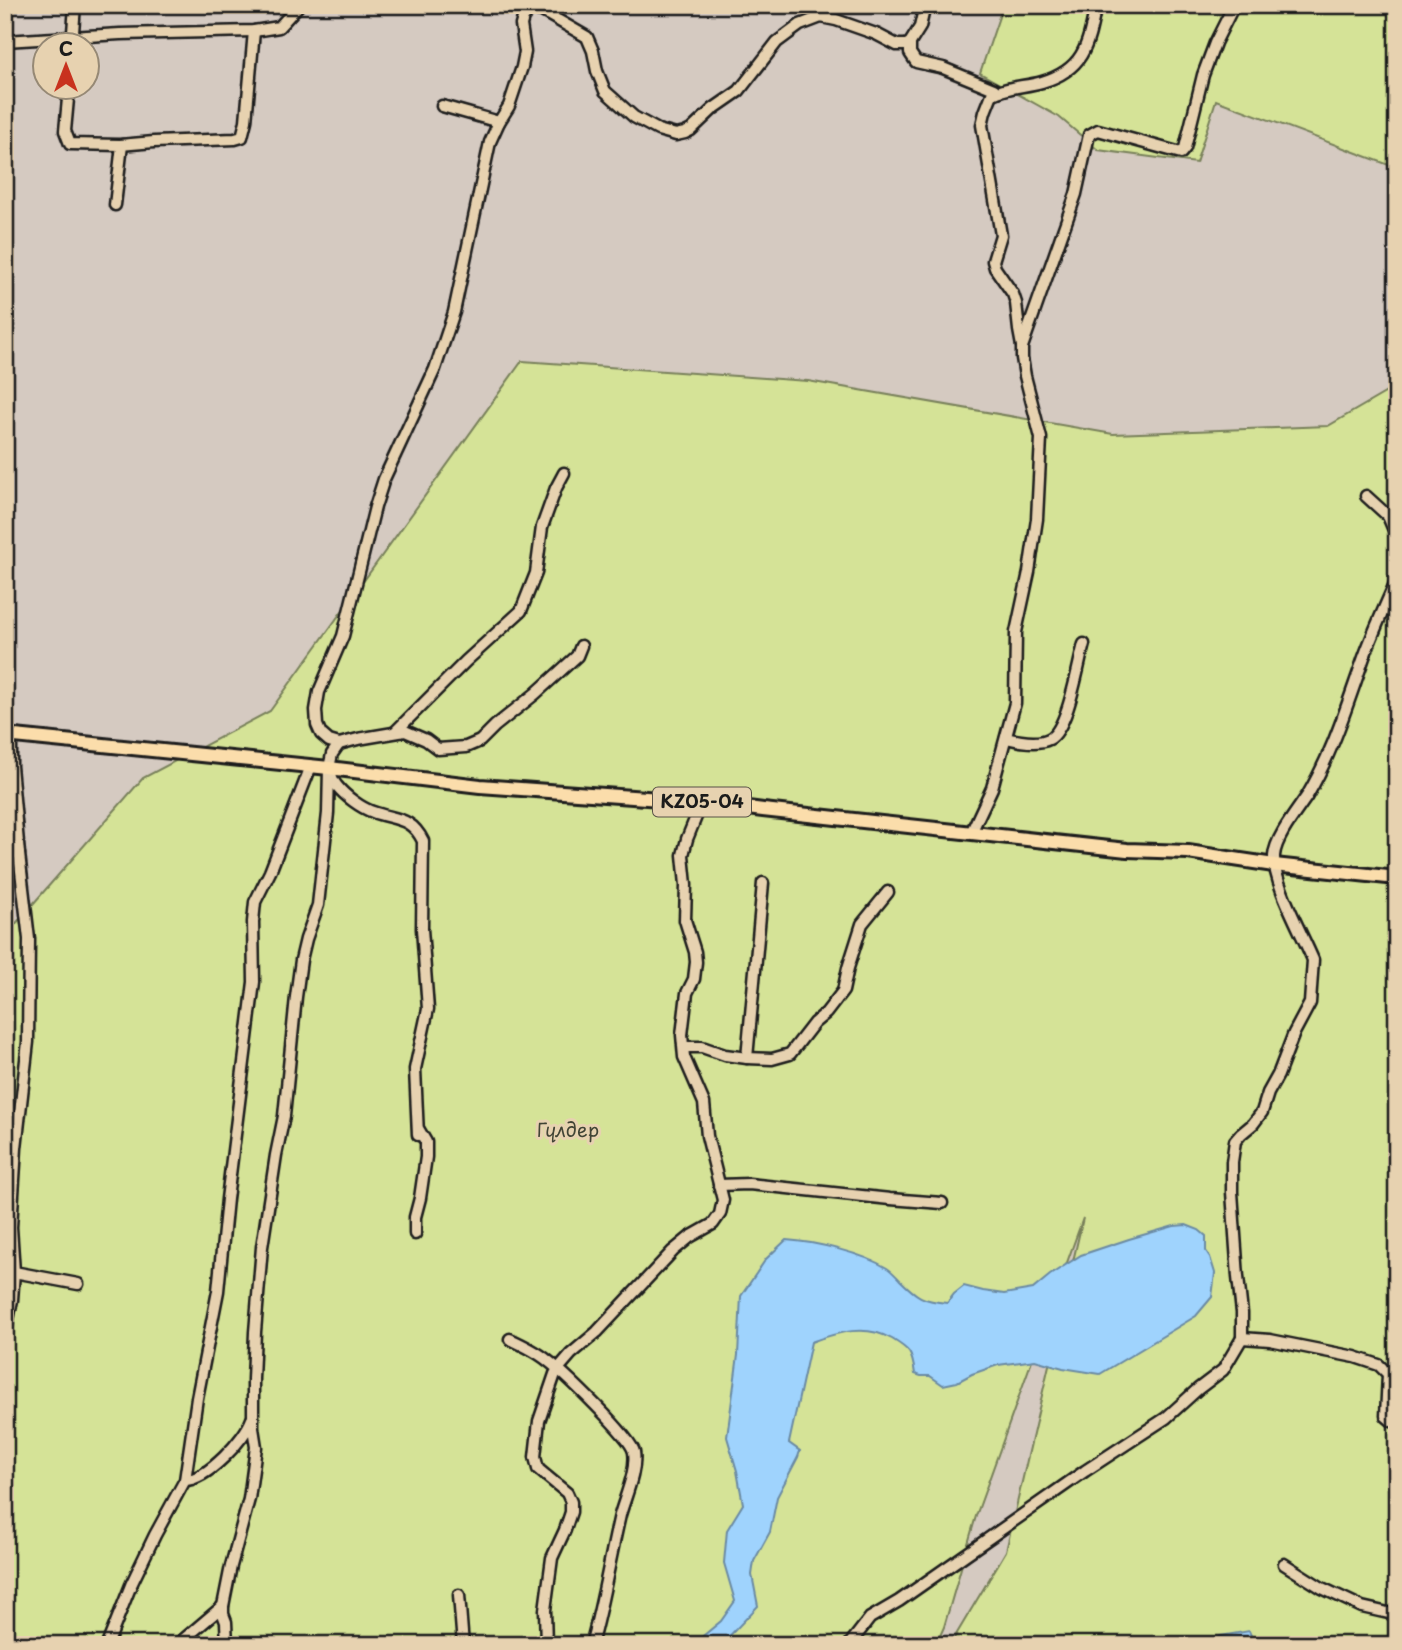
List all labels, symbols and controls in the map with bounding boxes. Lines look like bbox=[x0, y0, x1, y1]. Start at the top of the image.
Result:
north arrow bbox=[32, 32, 102, 102]
text: С bbox=[59, 34, 73, 62]
road number: KZ05-04 bbox=[653, 788, 751, 816]
park label: Гүлдер bbox=[537, 1115, 599, 1143]

